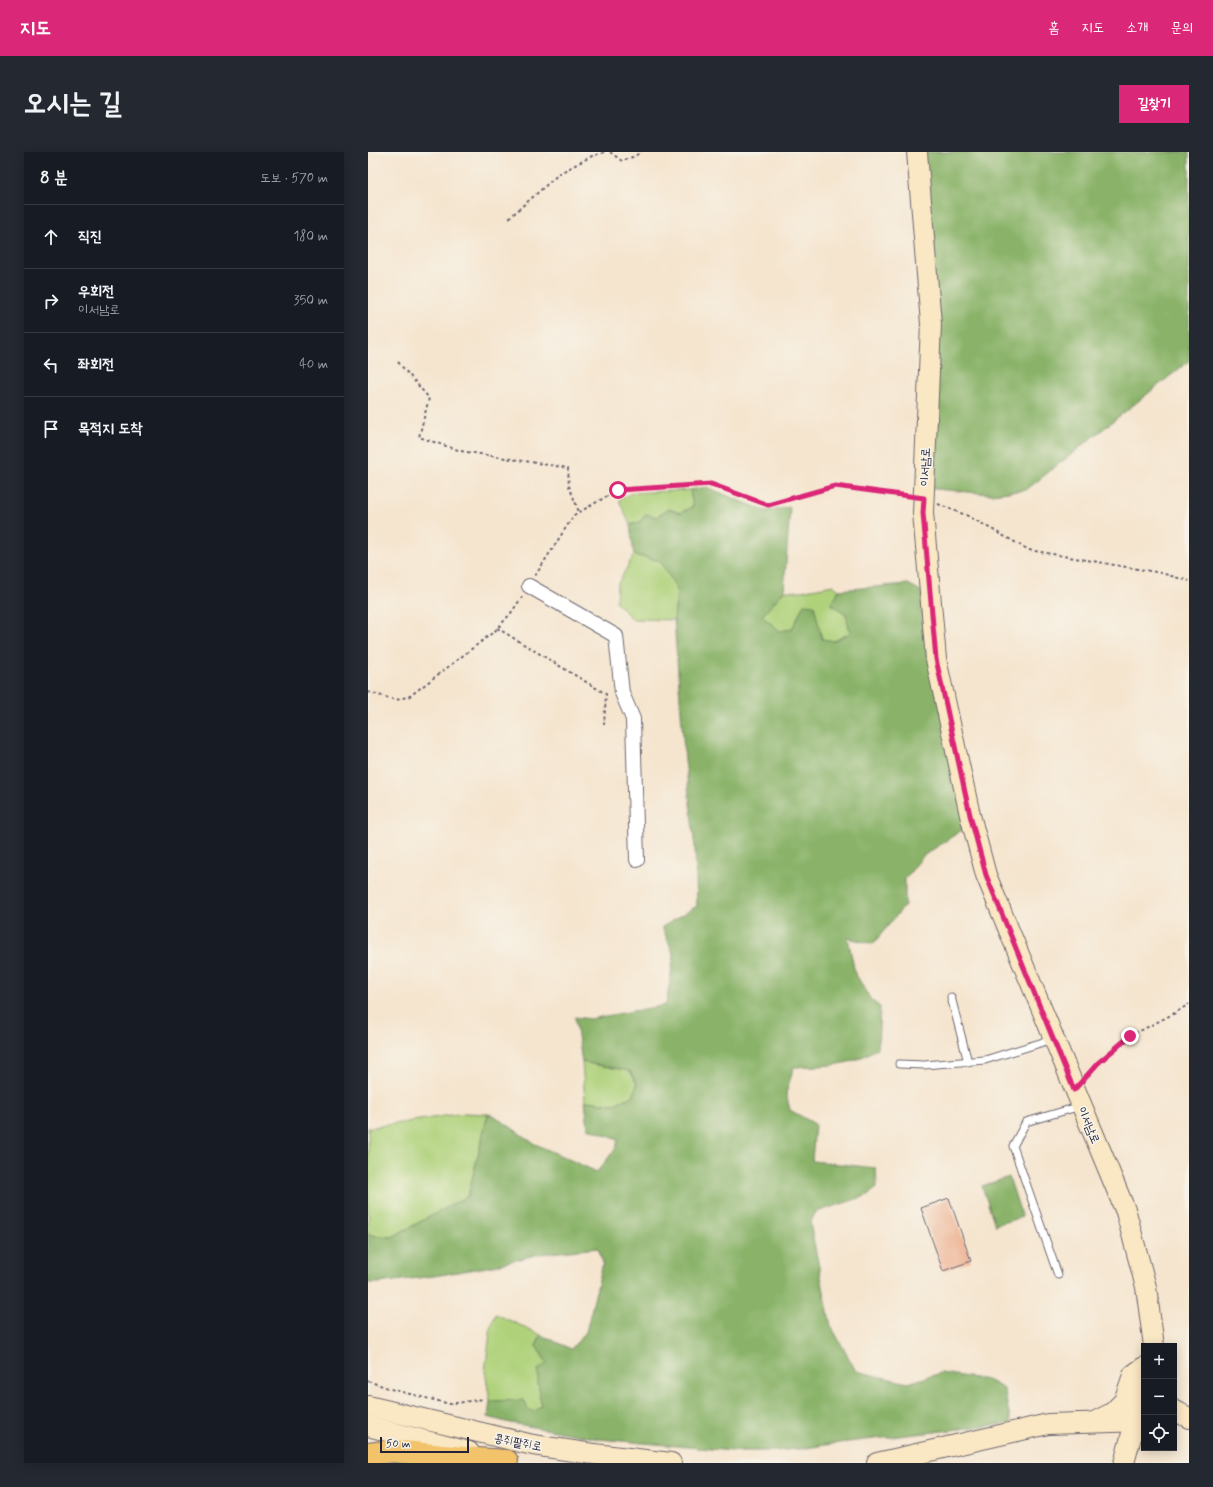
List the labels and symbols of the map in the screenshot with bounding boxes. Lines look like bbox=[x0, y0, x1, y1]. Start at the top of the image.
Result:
street label: 이서남로 bbox=[917, 447, 935, 487]
route start bbox=[609, 481, 627, 499]
route end bbox=[1121, 1027, 1139, 1045]
street label: 이서남로 bbox=[1073, 1104, 1103, 1146]
street label: 콩쥐팥쥐로 bbox=[493, 1431, 543, 1455]
scale bar bbox=[380, 1435, 469, 1454]

